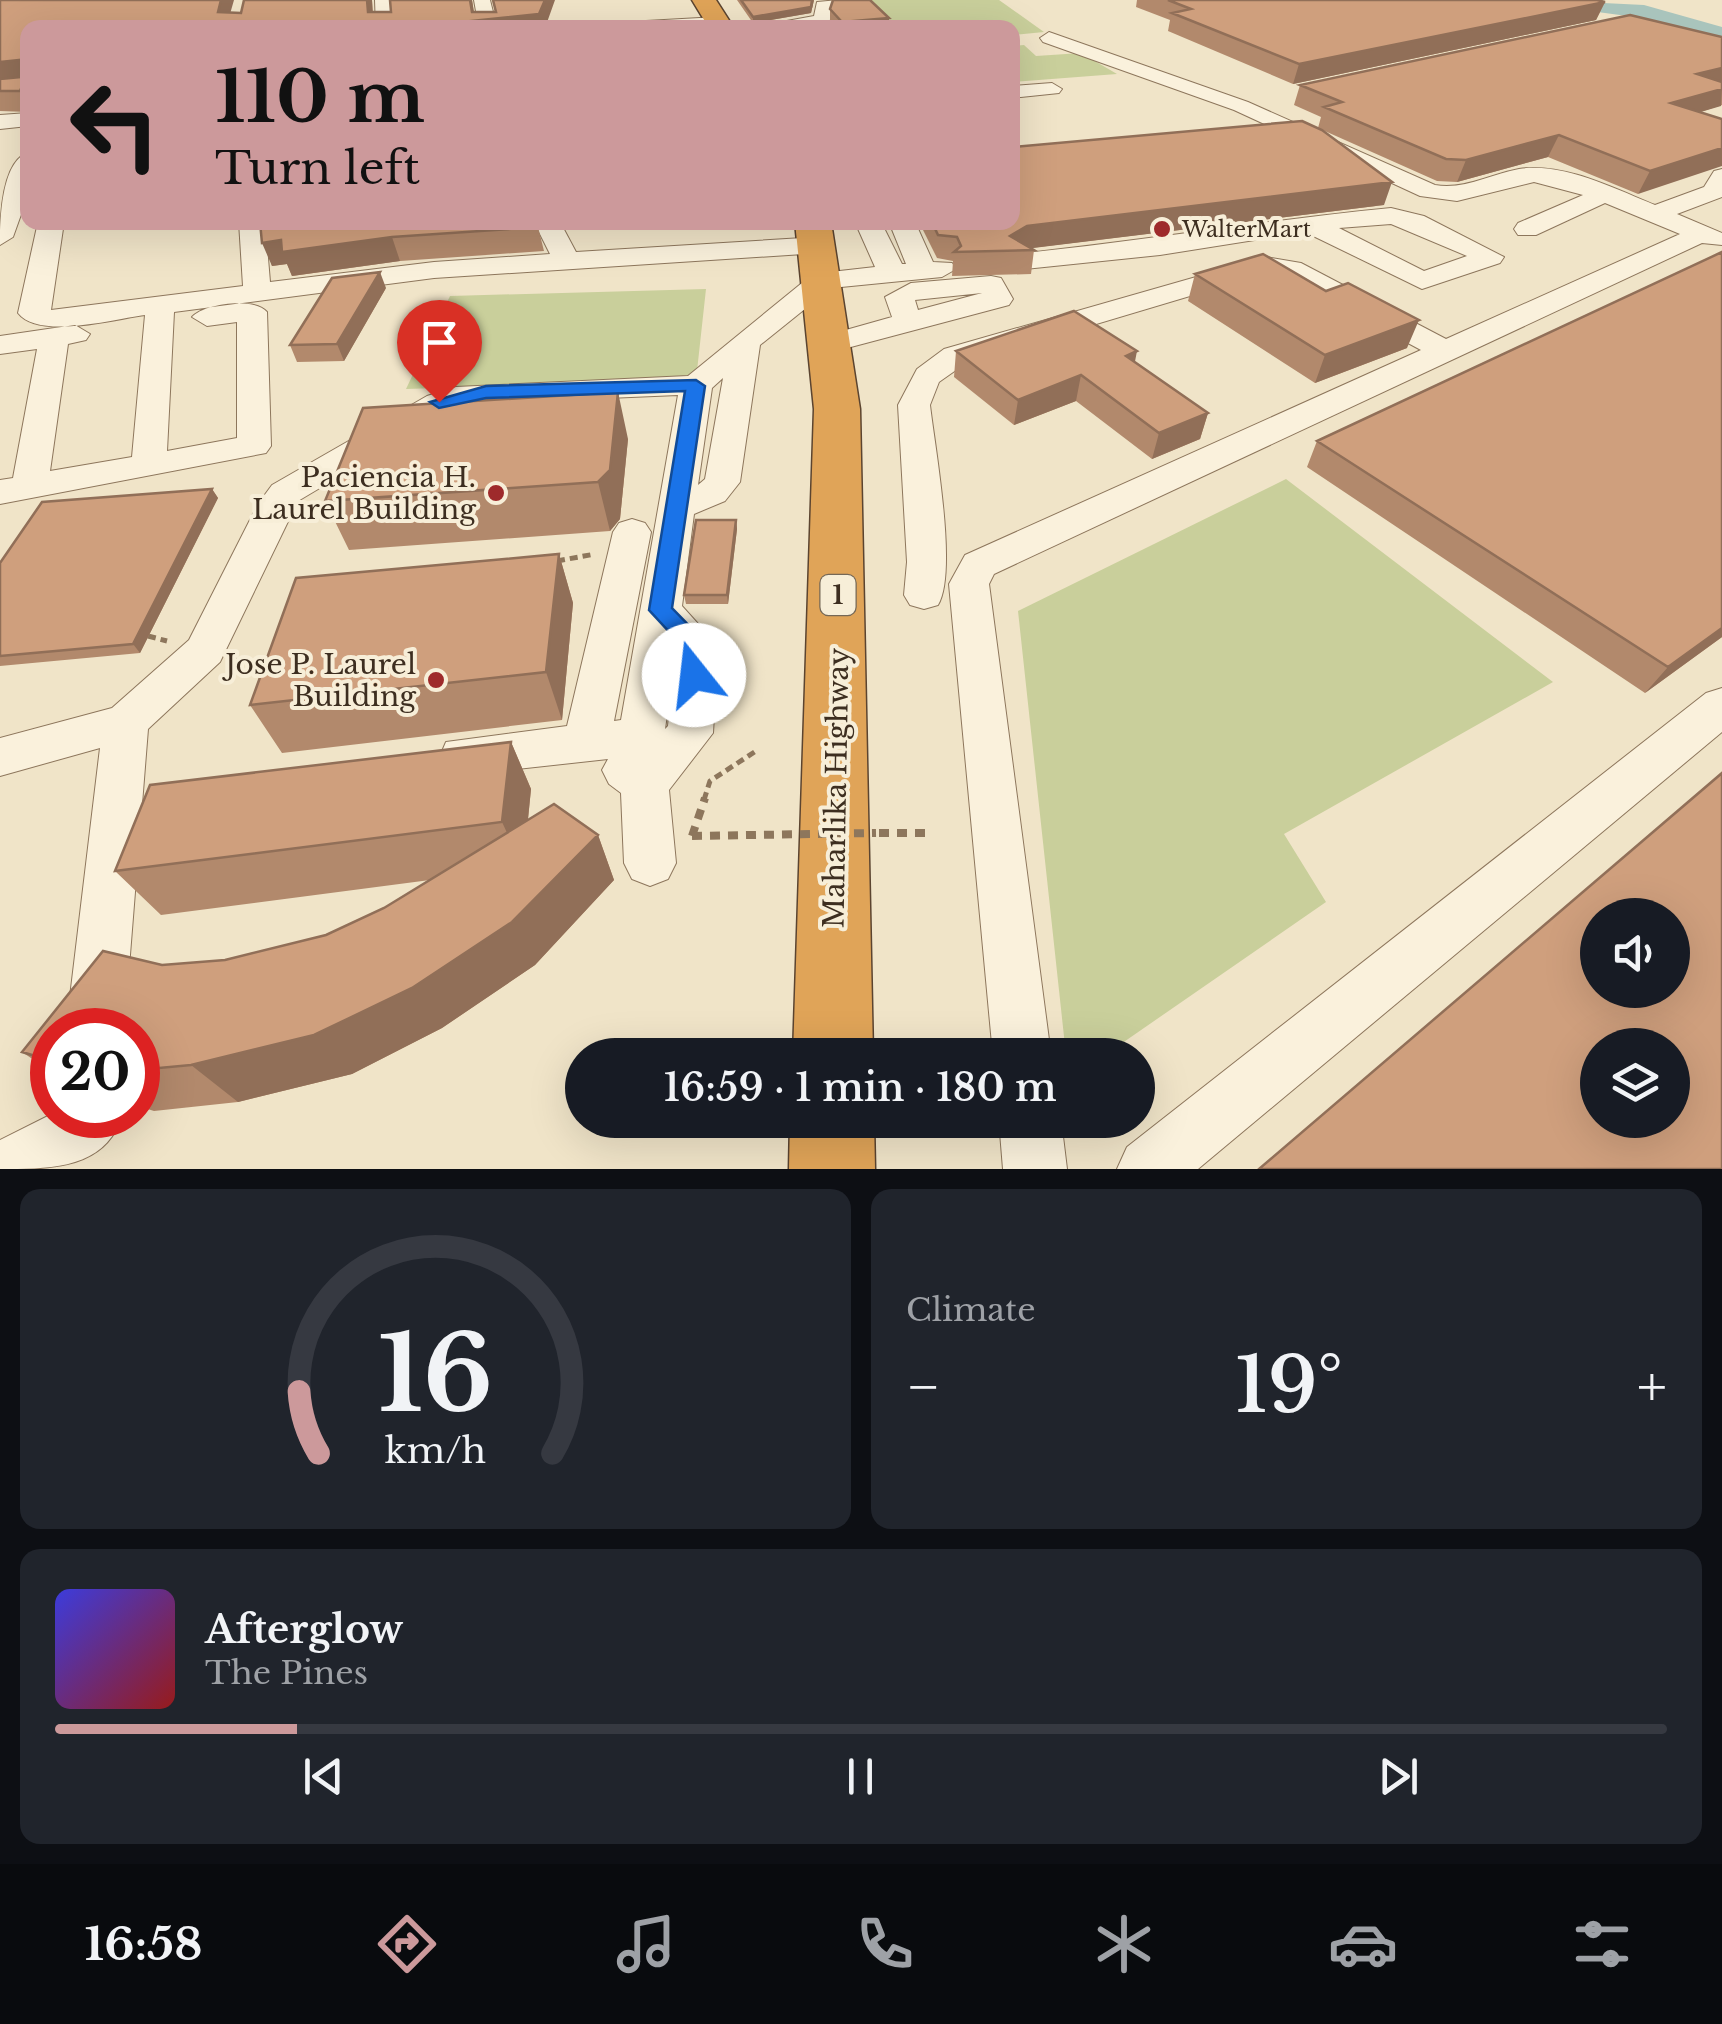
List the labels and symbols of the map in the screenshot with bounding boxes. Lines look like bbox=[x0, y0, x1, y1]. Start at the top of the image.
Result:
place label: WalterMart bbox=[1181, 216, 1312, 243]
marker: WalterMart bbox=[1151, 218, 1173, 240]
pin bbox=[397, 300, 482, 403]
place label: Paciencia H. Laurel Building bbox=[252, 460, 477, 527]
marker: Paciencia H. Laurel Building bbox=[485, 482, 507, 504]
road number: 1 bbox=[820, 575, 856, 615]
position arrow bbox=[642, 623, 746, 727]
place label: Jose P. Laurel Building bbox=[221, 647, 417, 714]
street label: Maharlika Highway bbox=[817, 647, 856, 929]
marker: Jose P. Laurel Building bbox=[425, 669, 447, 691]
speed limit sign: 20 bbox=[30, 1008, 160, 1138]

